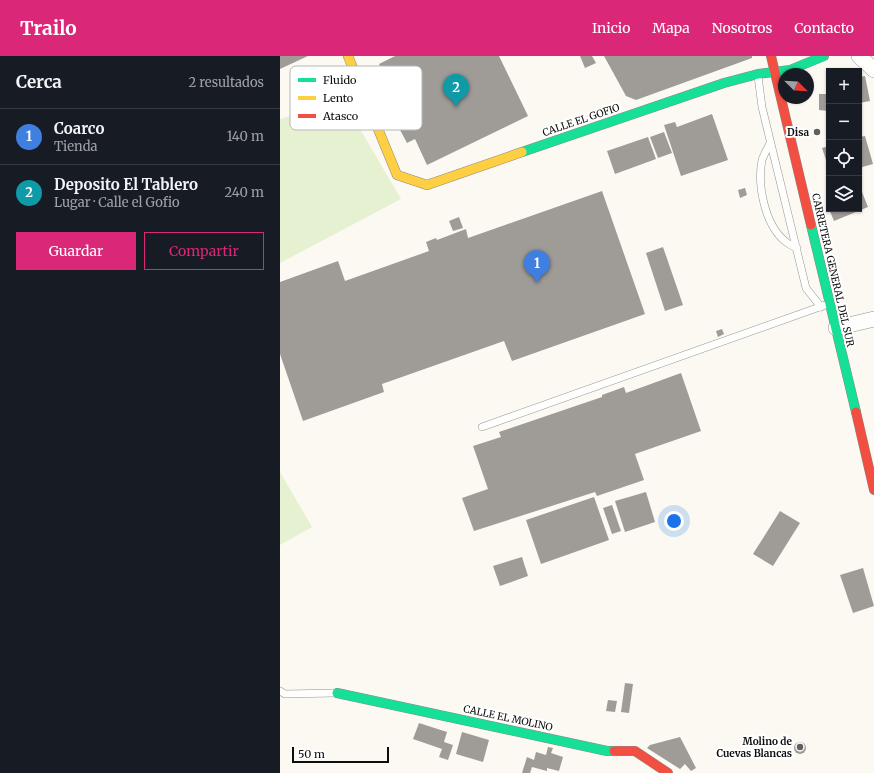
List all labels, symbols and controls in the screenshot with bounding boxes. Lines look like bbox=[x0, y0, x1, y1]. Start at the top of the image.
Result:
text: Trailo bbox=[20, 16, 77, 40]
text: Inicio bbox=[592, 19, 630, 37]
text: Mapa bbox=[652, 19, 690, 37]
text: Nosotros bbox=[712, 19, 772, 37]
text: Contacto bbox=[794, 19, 854, 37]
legend bbox=[290, 66, 422, 130]
north arrow bbox=[778, 68, 814, 104]
map controls bbox=[826, 68, 862, 212]
button: + bbox=[826, 68, 862, 104]
text: Cerca bbox=[16, 71, 62, 93]
text: Fluido bbox=[323, 73, 357, 87]
text: 2 resultados bbox=[188, 74, 264, 91]
pin: 2 bbox=[443, 74, 469, 107]
text: Lento bbox=[323, 91, 354, 105]
street label: CALLE EL GOFIO bbox=[541, 101, 621, 139]
button: − bbox=[826, 104, 862, 140]
text: Atasco bbox=[322, 109, 359, 123]
text: Coarco bbox=[54, 119, 104, 138]
place label: Disa bbox=[787, 126, 809, 139]
marker: Disa bbox=[812, 127, 822, 137]
text: 1 bbox=[26, 128, 32, 145]
text: 140 m bbox=[227, 128, 264, 145]
text: Tienda bbox=[54, 138, 98, 155]
button: locate bbox=[826, 140, 862, 176]
text: Deposito El Tablero bbox=[54, 175, 198, 194]
button: layers bbox=[826, 176, 862, 212]
text: 2 bbox=[25, 184, 33, 201]
text: 240 m bbox=[224, 184, 264, 201]
street label: CARRETERA GENERAL DEL SUR bbox=[809, 192, 857, 348]
text: Lugar · Calle el Gofio bbox=[54, 194, 180, 211]
button: Guardar bbox=[16, 232, 136, 270]
button: Compartir bbox=[144, 232, 264, 270]
pin: 1 bbox=[524, 250, 550, 283]
your location bbox=[664, 511, 684, 531]
street label: CALLE EL MOLINO bbox=[462, 702, 554, 734]
place label: Molino de Cuevas Blancas bbox=[716, 735, 793, 760]
marker: Molino de Cuevas Blancas bbox=[795, 742, 805, 752]
scale bar bbox=[292, 745, 389, 764]
text: 50 m bbox=[298, 747, 325, 761]

